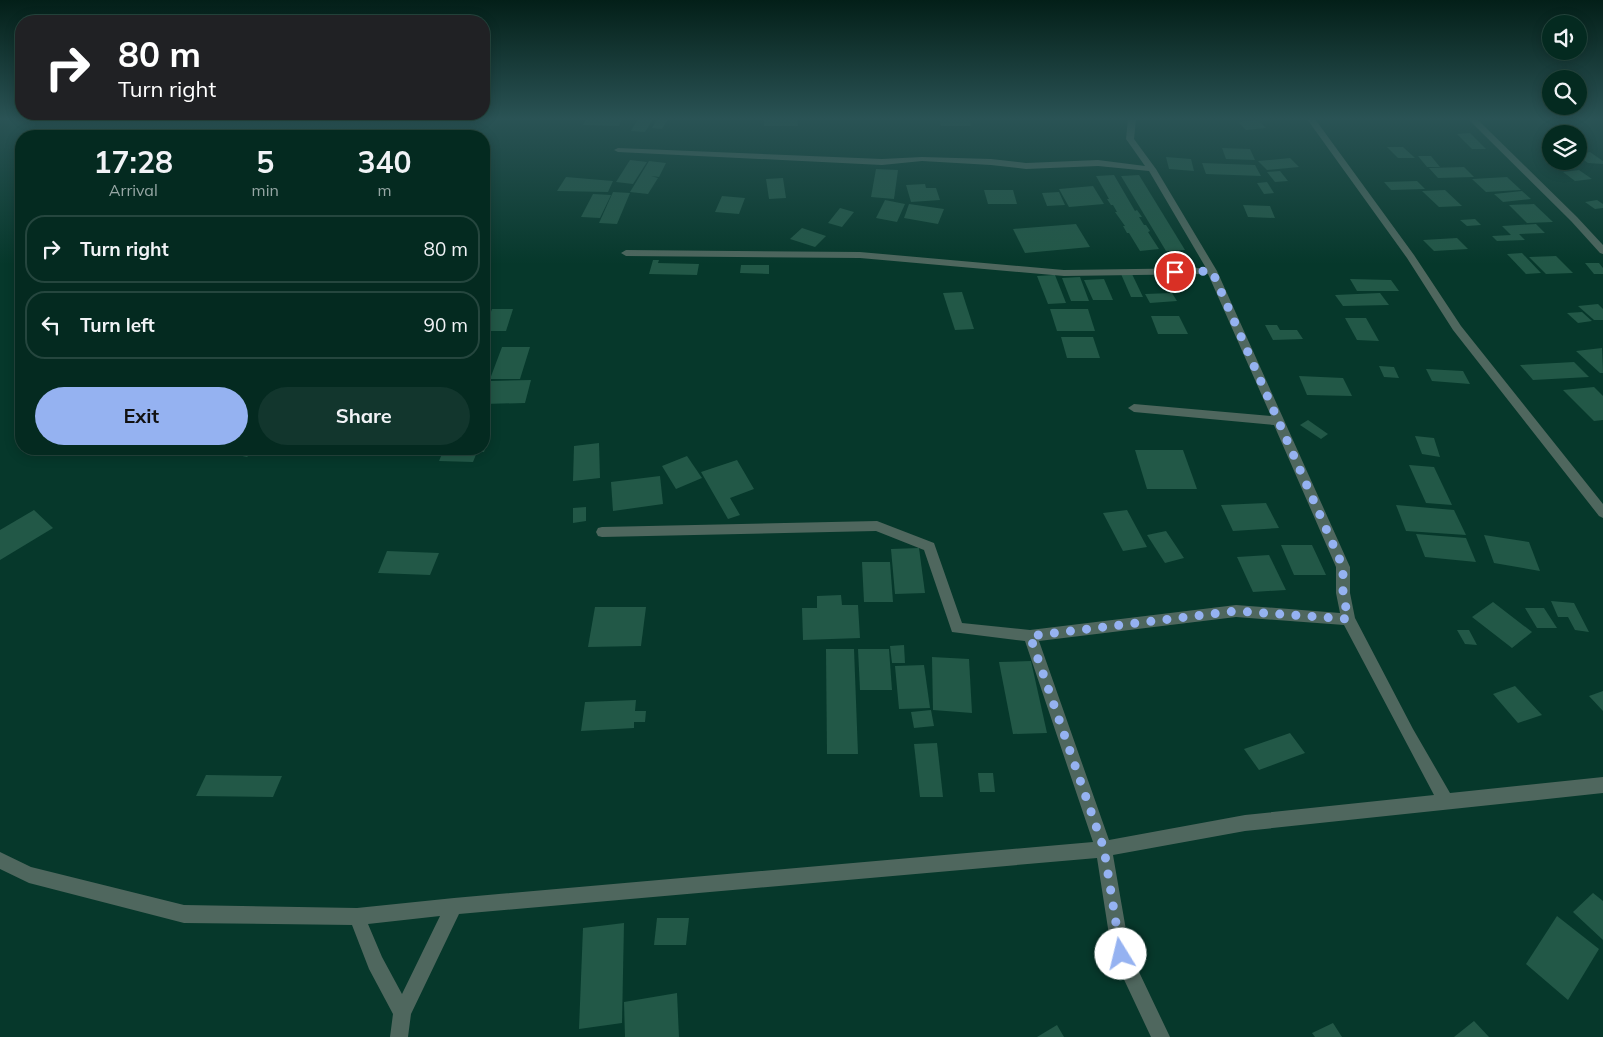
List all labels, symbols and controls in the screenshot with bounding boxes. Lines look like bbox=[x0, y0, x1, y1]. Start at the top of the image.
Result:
map controls bbox=[1542, 15, 1587, 170]
button: sound bbox=[1542, 15, 1587, 60]
text: 80 m bbox=[118, 32, 201, 76]
icon: right bbox=[35, 35, 100, 100]
button: search bbox=[1542, 70, 1587, 115]
text: Turn right bbox=[118, 75, 216, 103]
button: layers bbox=[1542, 125, 1587, 170]
text: 17:28 bbox=[94, 143, 173, 181]
text: 5 bbox=[256, 143, 274, 181]
text: 340 bbox=[357, 143, 411, 181]
text: Arrival bbox=[109, 180, 158, 200]
text: min bbox=[252, 180, 279, 200]
text: m bbox=[377, 180, 391, 200]
icon: right bbox=[37, 235, 65, 263]
text: Turn right bbox=[80, 237, 169, 261]
text: 80 m bbox=[424, 237, 468, 261]
pin bbox=[1154, 251, 1196, 293]
icon: arrive bbox=[1161, 258, 1189, 286]
icon: left bbox=[37, 311, 65, 339]
text: Turn left bbox=[80, 313, 155, 337]
text: 90 m bbox=[424, 313, 468, 337]
button: Exit bbox=[35, 387, 248, 445]
button: Share bbox=[258, 387, 470, 445]
position arrow bbox=[1094, 927, 1146, 979]

